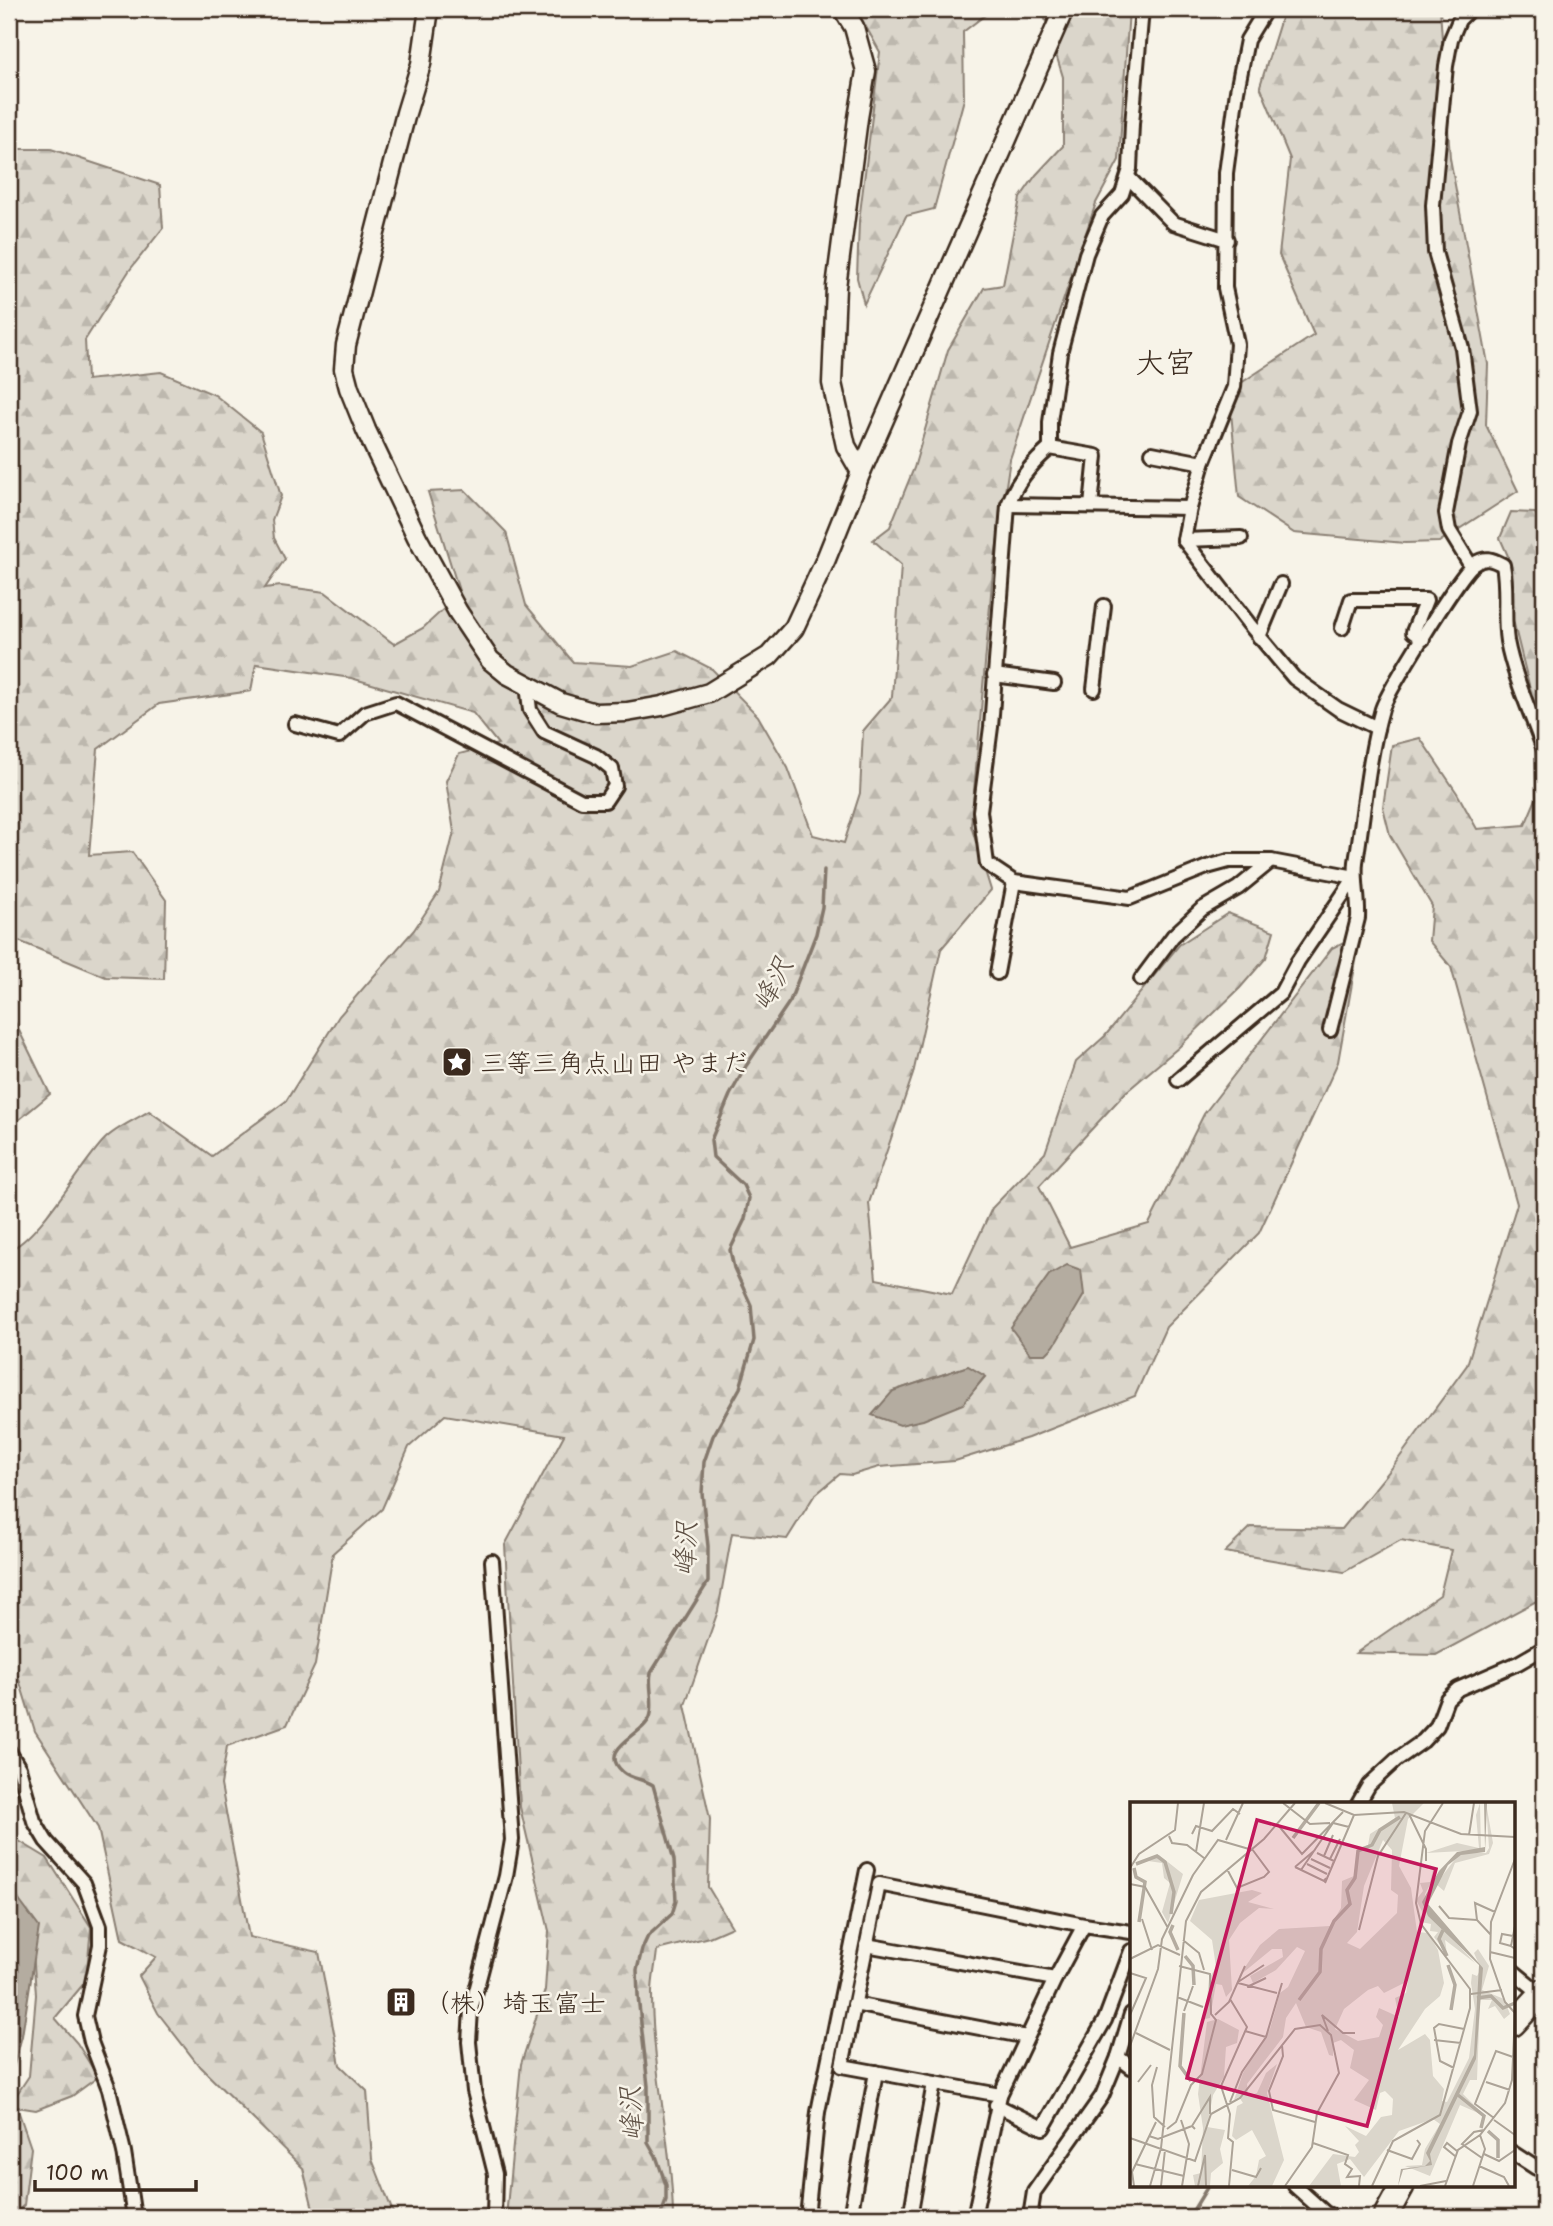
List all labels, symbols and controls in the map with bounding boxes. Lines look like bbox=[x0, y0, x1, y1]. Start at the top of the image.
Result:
district label: 大宮 bbox=[1135, 342, 1195, 383]
water label: 峰沢 bbox=[743, 950, 802, 1018]
place icon: 三等三角点山田 やまだ bbox=[440, 1045, 474, 1079]
place label: 三等三角点山田 やまだ bbox=[480, 1045, 749, 1080]
water label: 峰沢 bbox=[665, 1519, 705, 1578]
inset map bbox=[1130, 1802, 1514, 2188]
building icon: （株）埼玉富士 bbox=[384, 1985, 418, 2019]
place label: （株）埼玉富士 bbox=[424, 1985, 606, 2020]
water label: 峰沢 bbox=[610, 2084, 652, 2143]
scale bar bbox=[35, 2149, 196, 2193]
text: 100 m bbox=[46, 2159, 109, 2187]

